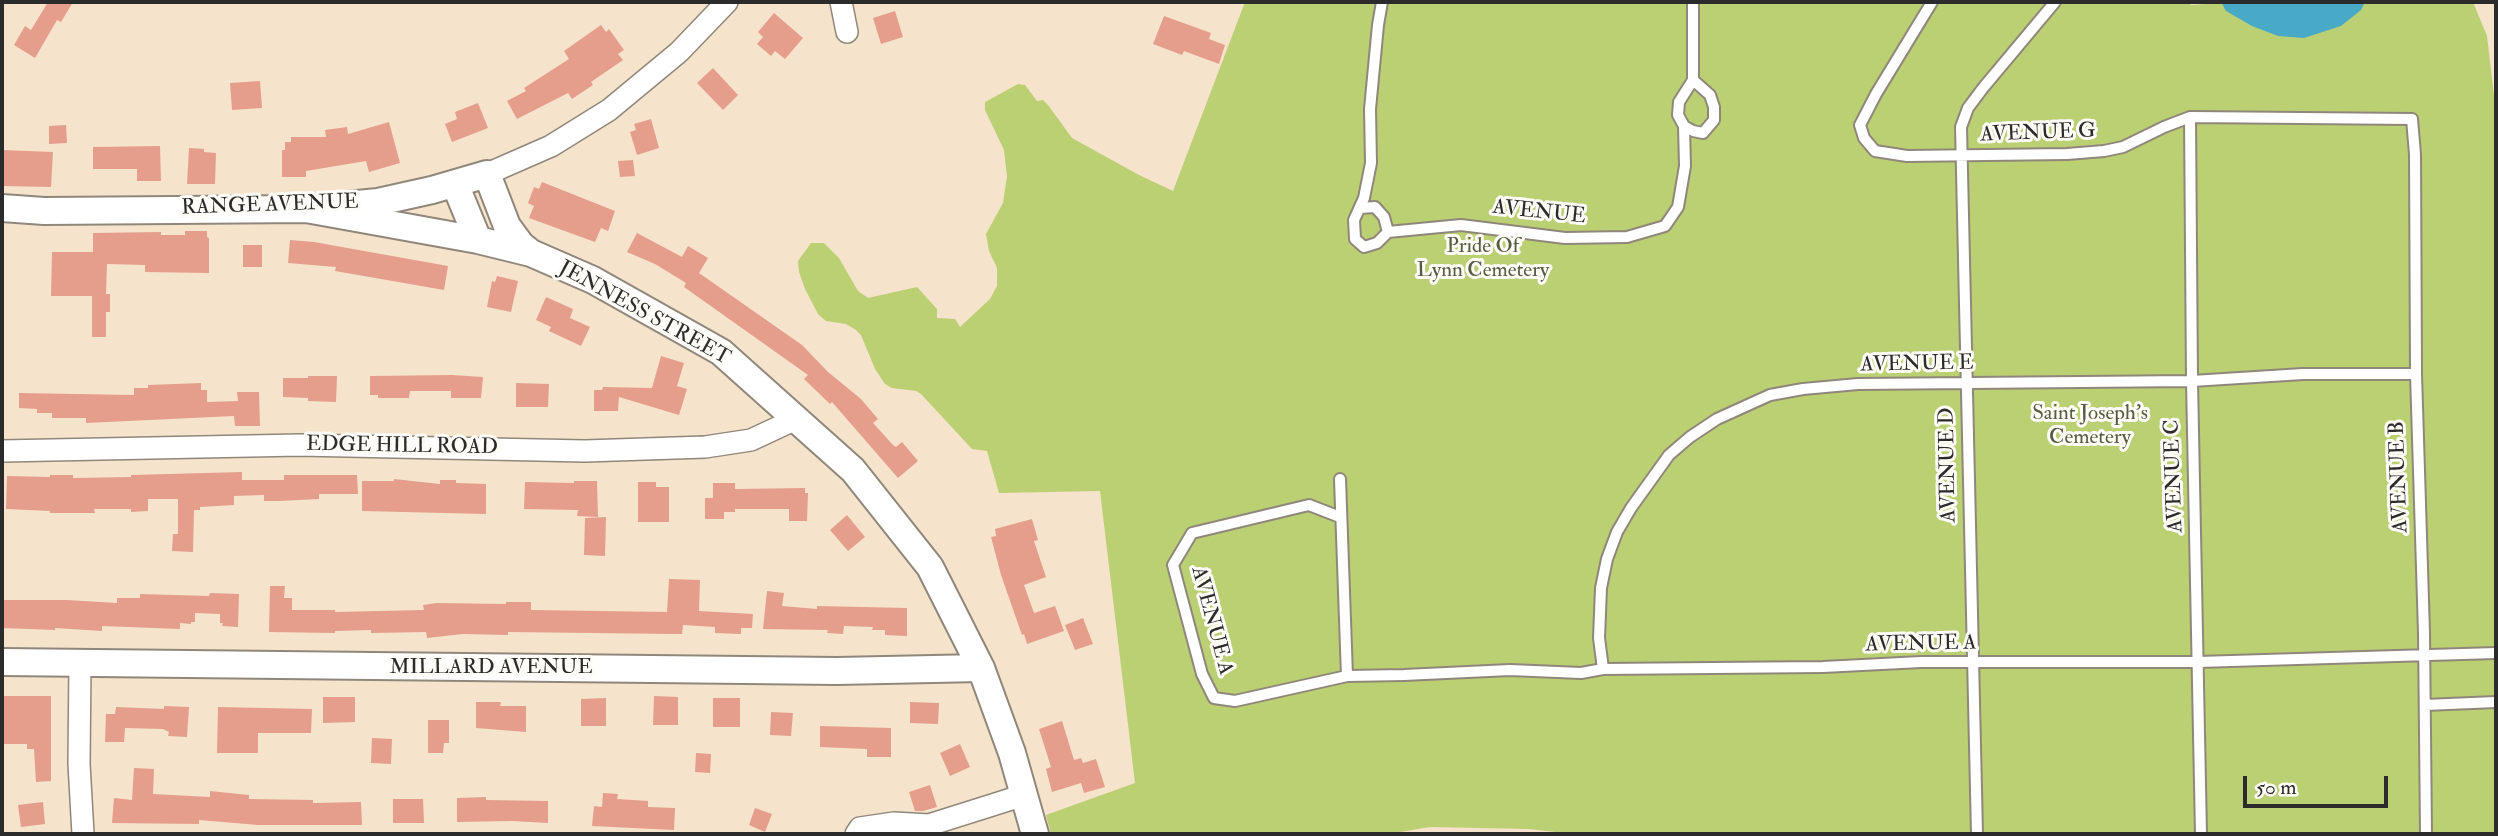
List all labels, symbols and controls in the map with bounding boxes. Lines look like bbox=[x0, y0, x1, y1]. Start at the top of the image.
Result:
street label: AVENUE G bbox=[1980, 119, 2096, 149]
street label: RANGE AVENUE bbox=[181, 190, 359, 222]
street label: AVENUE bbox=[1491, 196, 1587, 230]
park label: Pride Of Lynn Cemetery bbox=[1417, 234, 1549, 284]
street label: JENNESS STREET bbox=[554, 256, 734, 372]
street label: AVENUE E bbox=[1860, 351, 1974, 379]
park label: Saint Joseph's Cemetery bbox=[2032, 401, 2148, 451]
street label: AVENUE D bbox=[1935, 407, 1963, 523]
street label: AVENUE C bbox=[2160, 419, 2190, 533]
street label: AVENUE B bbox=[2385, 421, 2415, 533]
street label: EDGE HILL ROAD bbox=[306, 433, 498, 461]
street label: AVENUE A bbox=[1184, 564, 1238, 678]
street label: AVENUE A bbox=[1865, 631, 1977, 659]
street label: MILLARD AVENUE bbox=[389, 655, 593, 681]
scale bar bbox=[2246, 762, 2391, 806]
text: 50 m bbox=[2256, 774, 2297, 801]

